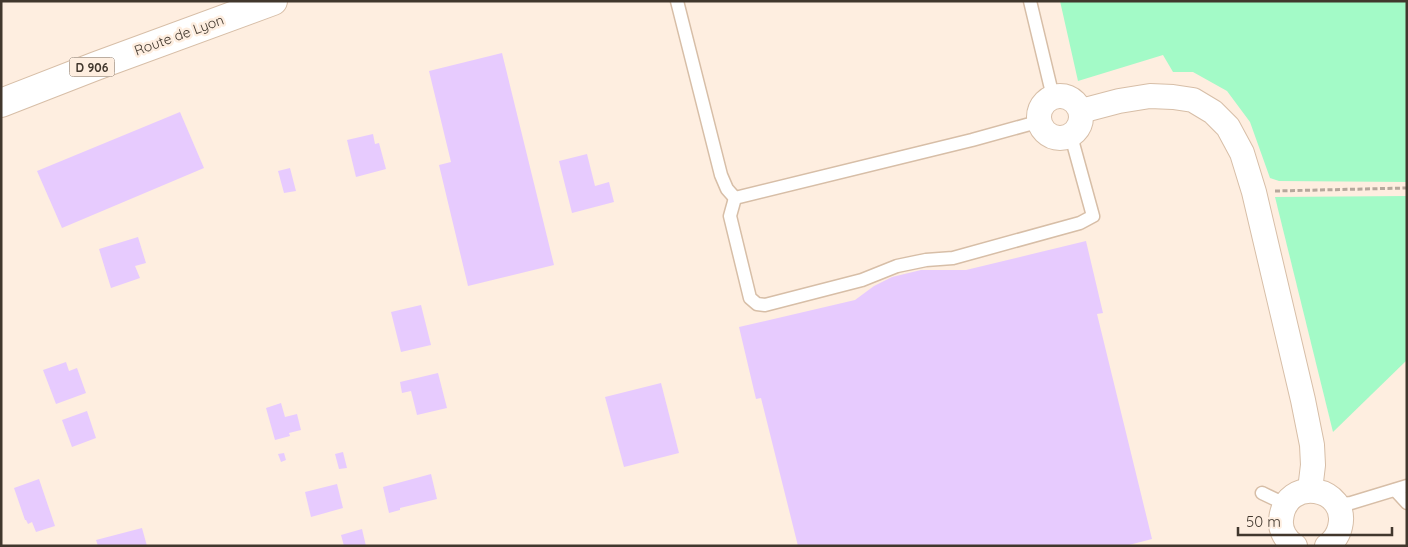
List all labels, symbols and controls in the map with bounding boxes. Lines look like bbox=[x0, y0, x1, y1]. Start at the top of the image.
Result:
street label: Route de Lyon bbox=[132, 10, 226, 60]
road number: D 906 bbox=[70, 58, 114, 76]
scale bar bbox=[1238, 504, 1392, 536]
text: 50 m bbox=[1246, 512, 1281, 531]

